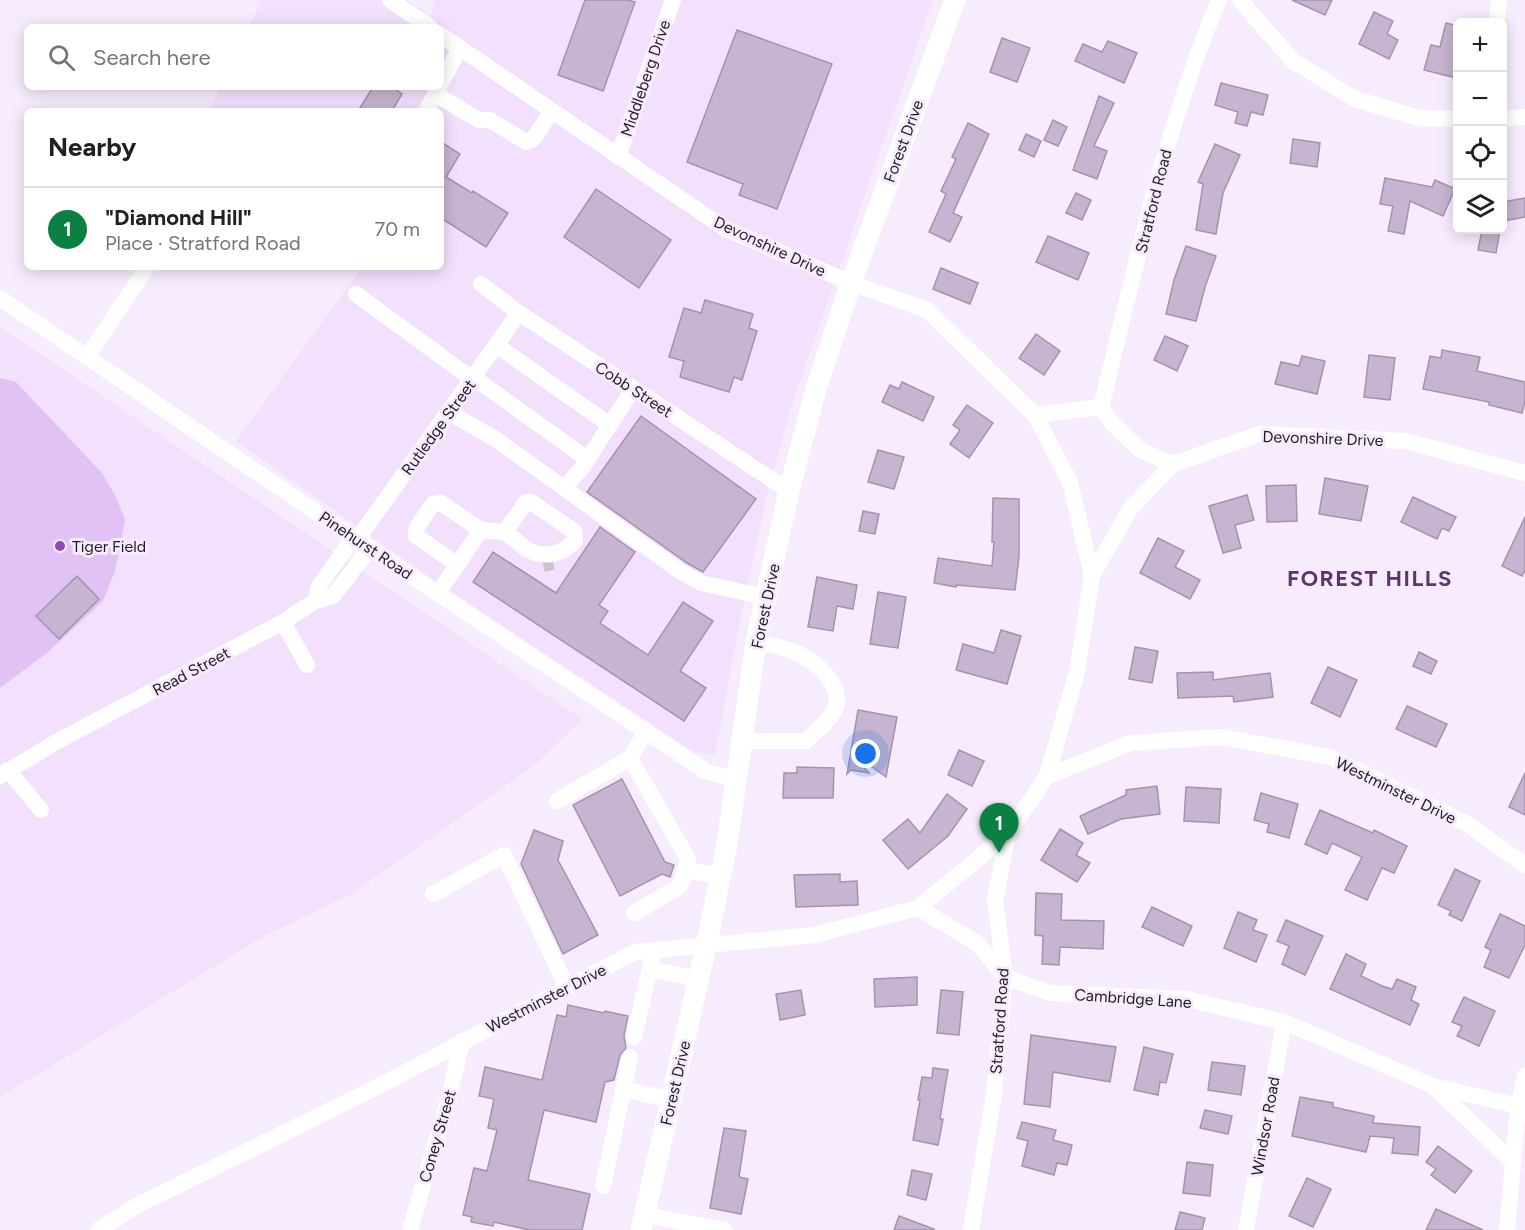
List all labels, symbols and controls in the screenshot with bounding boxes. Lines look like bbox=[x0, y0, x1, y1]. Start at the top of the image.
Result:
street label: Middleberg Drive bbox=[617, 17, 674, 139]
map controls bbox=[1453, 18, 1507, 234]
button: + bbox=[1453, 18, 1507, 72]
search box bbox=[24, 24, 444, 90]
icon: search bbox=[45, 41, 78, 74]
text: Search here bbox=[93, 44, 211, 71]
button: − bbox=[1453, 72, 1507, 126]
street label: Forest Drive bbox=[880, 97, 927, 185]
button: locate bbox=[1453, 126, 1507, 180]
text: Nearby bbox=[48, 131, 136, 163]
street label: Stratford Road bbox=[1131, 147, 1176, 255]
button: layers bbox=[1453, 180, 1507, 234]
text: "Diamond Hill" bbox=[105, 204, 252, 231]
street label: Devonshire Drive bbox=[711, 212, 829, 281]
text: 1 bbox=[63, 217, 72, 241]
text: 70 m bbox=[374, 217, 420, 241]
text: Place · Stratford Road bbox=[105, 231, 301, 255]
street label: Cobb Street bbox=[592, 357, 676, 421]
street label: Rutledge Street bbox=[397, 376, 479, 479]
street label: Devonshire Drive bbox=[1262, 427, 1384, 450]
street label: Pinehurst Road bbox=[316, 507, 416, 584]
place label: Tiger Field bbox=[72, 537, 146, 556]
marker: Tiger Field bbox=[53, 539, 67, 553]
street label: Forest Drive bbox=[747, 562, 784, 650]
district label: FOREST HILLS bbox=[1287, 565, 1453, 592]
street label: Read Street bbox=[149, 643, 233, 700]
your location bbox=[851, 739, 880, 768]
street label: Westminster Drive bbox=[1332, 753, 1459, 828]
pin: 1 bbox=[980, 804, 1018, 853]
street label: Westminster Drive bbox=[483, 960, 609, 1037]
street label: Stratford Road bbox=[986, 967, 1013, 1075]
street label: Cambridge Lane bbox=[1074, 985, 1192, 1012]
street label: Forest Drive bbox=[657, 1039, 695, 1127]
street label: Windsor Road bbox=[1247, 1075, 1284, 1177]
street label: Coney Street bbox=[415, 1088, 460, 1185]

